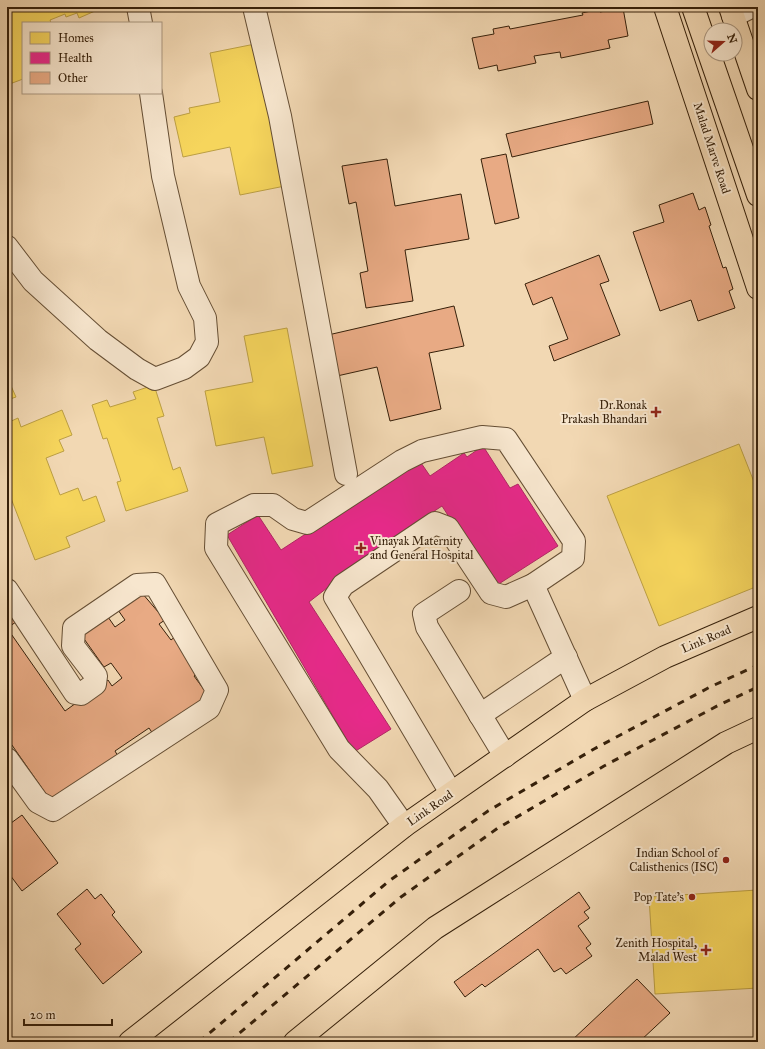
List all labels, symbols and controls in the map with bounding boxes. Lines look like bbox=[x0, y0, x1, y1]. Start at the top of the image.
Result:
legend bbox=[22, 22, 162, 94]
north arrow bbox=[703, 22, 743, 62]
text: Homes bbox=[58, 31, 94, 45]
text: N bbox=[724, 32, 740, 46]
text: Health bbox=[58, 51, 93, 65]
text: Other bbox=[58, 71, 88, 85]
street label: Malad Marve Road bbox=[691, 101, 733, 195]
place label: Dr.Ronak Prakash Bhandari bbox=[561, 398, 648, 426]
marker: Dr.Ronak Prakash Bhandari bbox=[650, 406, 662, 418]
place label: Vinayak Maternity and General Hospital bbox=[369, 534, 474, 562]
marker: Vinayak Maternity and General Hospital bbox=[355, 542, 367, 554]
street label: Link Road bbox=[679, 622, 733, 656]
street label: Link Road bbox=[405, 787, 455, 829]
place label: Indian School of Calisthenics (ISC) bbox=[629, 846, 720, 874]
marker: Indian School of Calisthenics (ISC) bbox=[721, 855, 731, 865]
place label: Pop Tate's bbox=[634, 890, 684, 904]
marker: Pop Tate's bbox=[687, 892, 697, 902]
place label: Zenith Hospital, Malad West bbox=[616, 936, 698, 964]
marker: Zenith Hospital, Malad West bbox=[700, 944, 712, 956]
scale bar bbox=[24, 1001, 112, 1027]
text: 20 m bbox=[30, 1008, 56, 1022]

